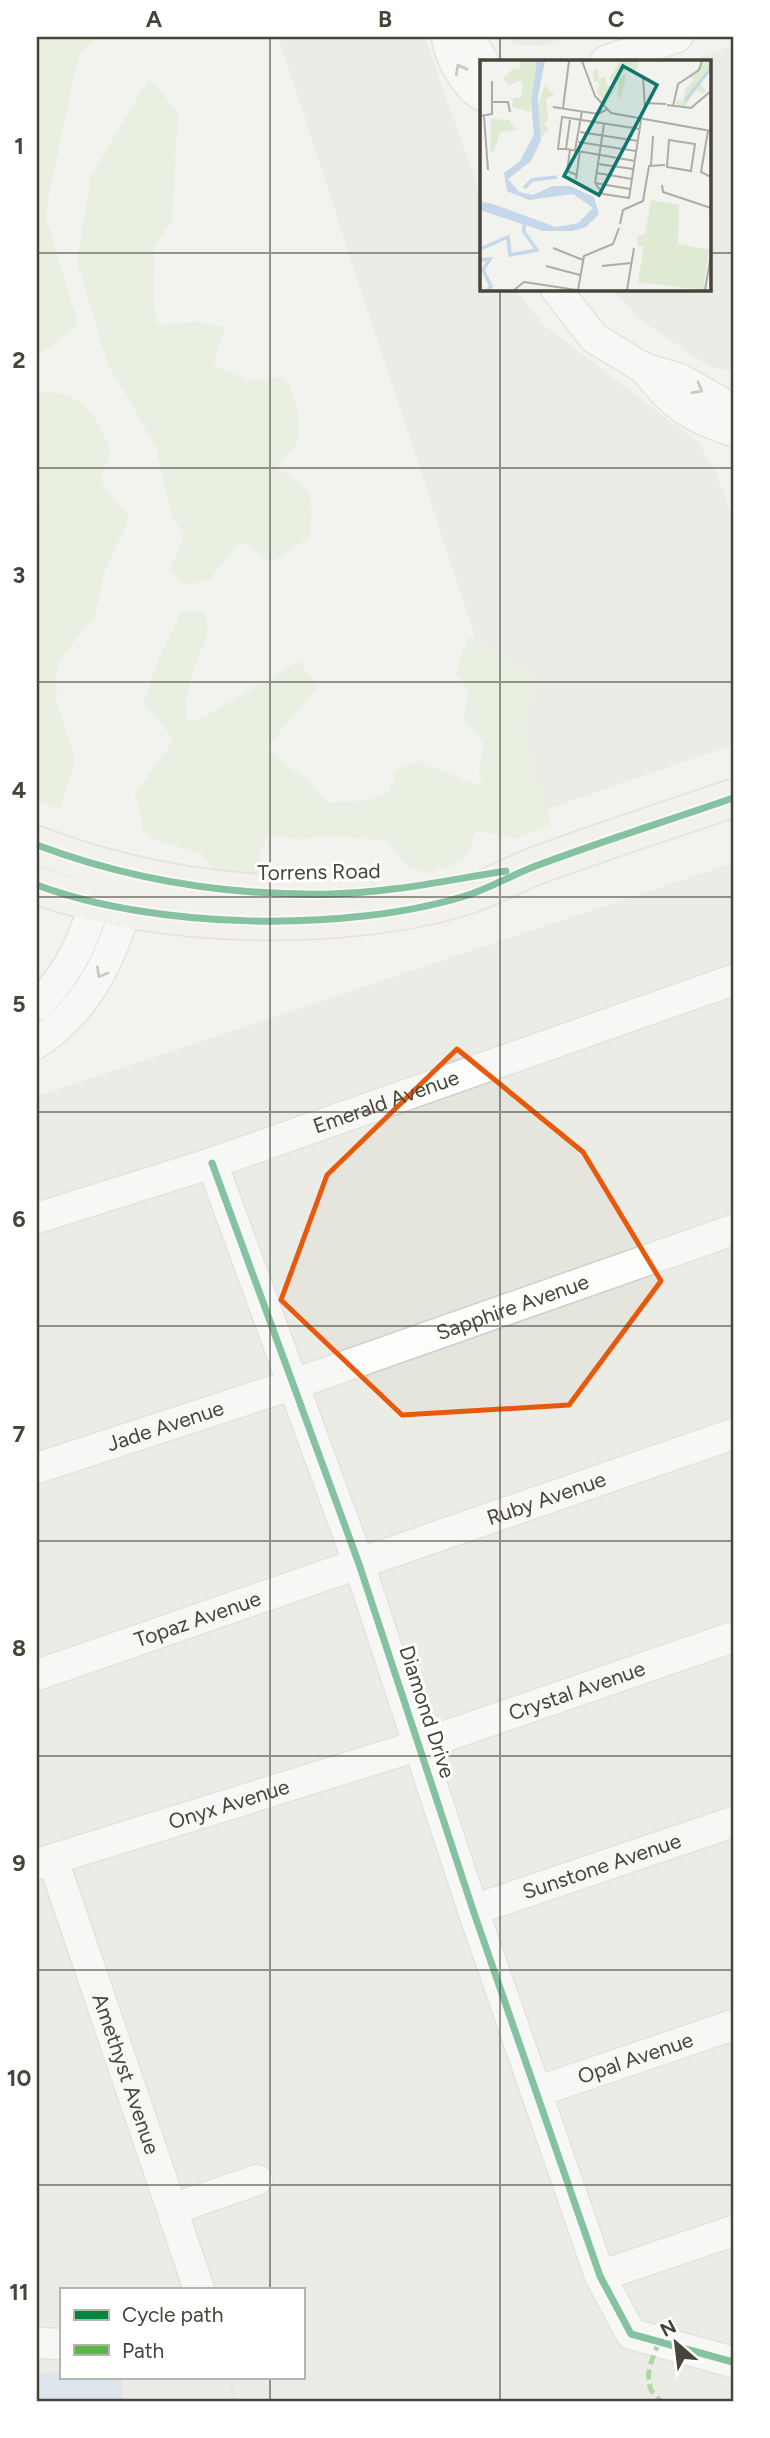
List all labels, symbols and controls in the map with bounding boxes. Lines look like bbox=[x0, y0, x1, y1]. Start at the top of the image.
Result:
text: A bbox=[146, 5, 163, 33]
text: B bbox=[378, 5, 392, 33]
text: C bbox=[608, 5, 625, 33]
inset map bbox=[480, 60, 710, 290]
one-way arrow bbox=[455, 63, 468, 76]
text: 1 bbox=[14, 132, 24, 160]
text: 2 bbox=[12, 346, 26, 374]
one-way arrow bbox=[690, 381, 703, 394]
text: 3 bbox=[13, 561, 25, 589]
text: 4 bbox=[12, 776, 26, 804]
street label: Torrens Road bbox=[257, 858, 381, 885]
one-way arrow bbox=[96, 965, 109, 978]
text: 5 bbox=[12, 990, 26, 1018]
street label: Emerald Avenue bbox=[310, 1064, 462, 1138]
text: 6 bbox=[12, 1205, 26, 1233]
street label: Sapphire Avenue bbox=[433, 1269, 592, 1345]
street label: Jade Avenue bbox=[104, 1395, 227, 1456]
text: 7 bbox=[13, 1420, 26, 1448]
street label: Ruby Avenue bbox=[483, 1466, 609, 1530]
street label: Topaz Avenue bbox=[131, 1585, 264, 1652]
text: 8 bbox=[12, 1634, 26, 1662]
street label: Diamond Drive bbox=[394, 1642, 461, 1781]
street label: Crystal Avenue bbox=[505, 1655, 648, 1725]
street label: Onyx Avenue bbox=[165, 1773, 292, 1834]
street label: Sunstone Avenue bbox=[519, 1828, 684, 1904]
text: 9 bbox=[12, 1849, 26, 1877]
street label: Amethyst Avenue bbox=[87, 1990, 165, 2157]
street label: Opal Avenue bbox=[574, 2027, 696, 2089]
text: 10 bbox=[7, 2064, 31, 2092]
text: 11 bbox=[9, 2278, 29, 2306]
legend bbox=[60, 2288, 304, 2378]
text: Cycle path bbox=[122, 2302, 223, 2327]
north arrow bbox=[640, 2308, 710, 2378]
text: N bbox=[656, 2315, 680, 2342]
text: Path bbox=[122, 2338, 164, 2363]

